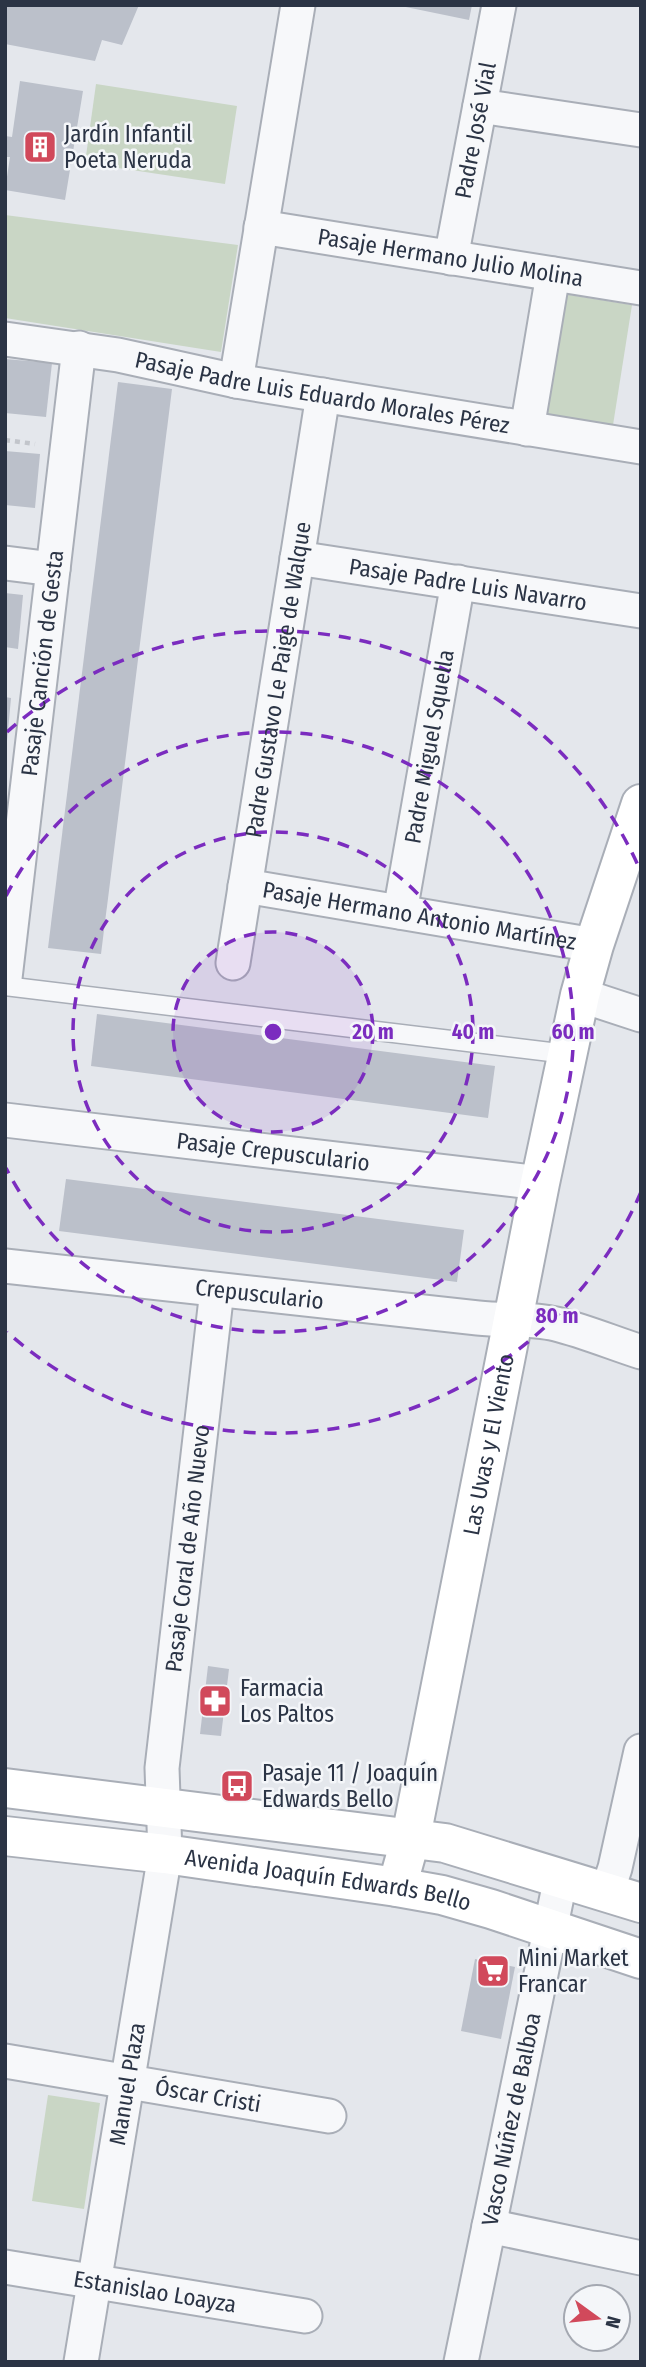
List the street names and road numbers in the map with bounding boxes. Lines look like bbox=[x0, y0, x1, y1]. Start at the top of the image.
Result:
street label: Padre José Vial bbox=[449, 60, 502, 201]
street label: Pasaje Hermano Julio Molina bbox=[316, 222, 585, 293]
street label: Pasaje Padre Luis Eduardo Morales Pérez bbox=[133, 345, 512, 439]
street label: Padre Gustavo Le Paige de Walque bbox=[239, 519, 317, 840]
street label: Pasaje Canción de Gesta bbox=[15, 549, 69, 778]
street label: Pasaje Padre Luis Navarro bbox=[347, 552, 589, 616]
street label: Padre Miguel Squella bbox=[398, 647, 460, 846]
street label: Pasaje Hermano Antonio Martínez bbox=[261, 875, 578, 956]
street label: Pasaje Crepusculario bbox=[175, 1126, 371, 1177]
street label: Crepusculario bbox=[194, 1273, 325, 1315]
street label: Las Uvas y El Viento bbox=[457, 1351, 520, 1538]
street label: Pasaje Coral de Año Nuevo bbox=[159, 1423, 215, 1674]
street label: Avenida Joaquín Edwards Bello bbox=[183, 1843, 474, 1917]
street label: Vasco Núñez de Balboa bbox=[475, 2010, 547, 2228]
street label: Manuel Plaza bbox=[103, 2020, 151, 2147]
street label: Óscar Cristi bbox=[153, 2073, 263, 2118]
street label: Estanislao Loayza bbox=[72, 2264, 238, 2319]

